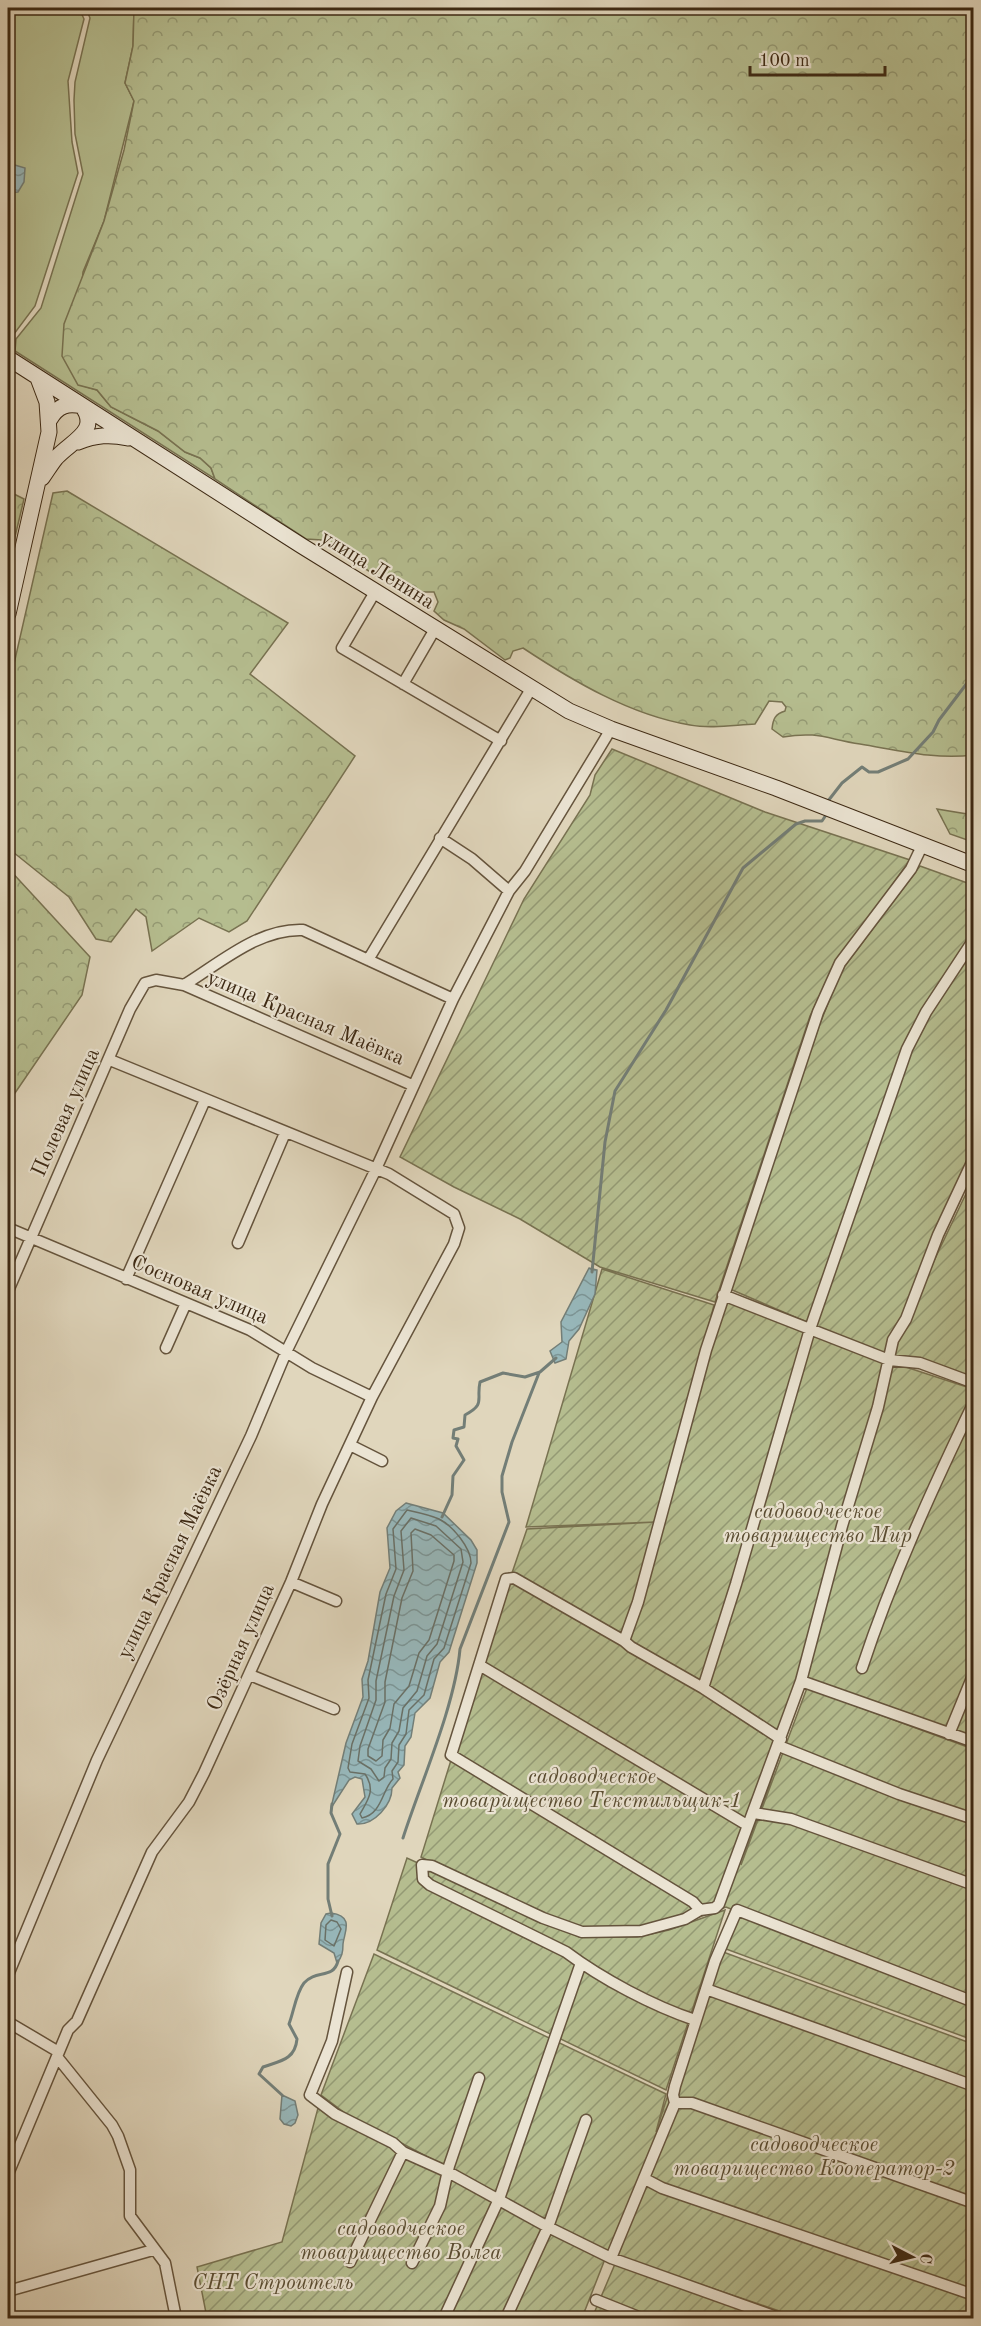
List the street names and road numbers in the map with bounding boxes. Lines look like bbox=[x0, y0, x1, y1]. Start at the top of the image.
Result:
street label: улица Ленина bbox=[316, 527, 438, 614]
street label: улица Красная Маёвка bbox=[203, 967, 407, 1070]
street label: Полевая улица bbox=[29, 1045, 104, 1180]
street label: Сосновая улица bbox=[128, 1252, 271, 1329]
street label: улица Красная Маёвка bbox=[114, 1463, 226, 1663]
street label: Озёрная улица bbox=[204, 1581, 279, 1714]

